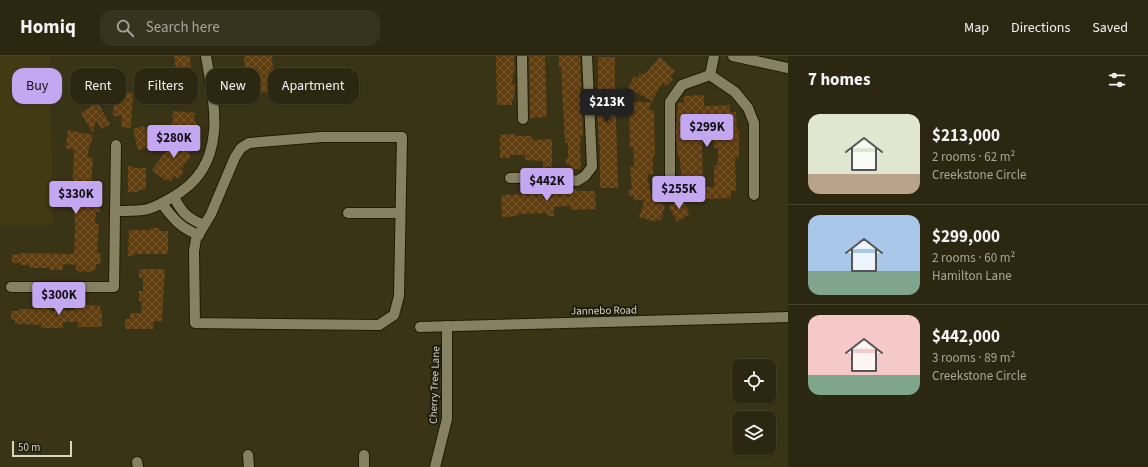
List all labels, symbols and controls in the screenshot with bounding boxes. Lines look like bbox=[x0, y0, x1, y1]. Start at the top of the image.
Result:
search box bbox=[100, 10, 380, 46]
text: Homiq bbox=[20, 14, 76, 41]
icon: search bbox=[114, 17, 136, 39]
text: Search here bbox=[146, 17, 220, 38]
text: Map bbox=[964, 18, 989, 38]
text: Directions bbox=[1011, 18, 1070, 38]
text: Saved bbox=[1092, 18, 1128, 38]
chip: Buy bbox=[12, 68, 62, 104]
chip: Rent bbox=[70, 68, 126, 104]
chip: Filters bbox=[134, 68, 198, 104]
chip: New bbox=[206, 68, 260, 104]
chip: Apartment bbox=[268, 68, 359, 104]
text: 7 homes bbox=[808, 68, 870, 92]
icon: filters bbox=[1106, 69, 1128, 91]
pin: $213K bbox=[579, 89, 635, 123]
text: $213K bbox=[589, 93, 625, 111]
pin: $299K bbox=[679, 114, 735, 148]
text: $299K bbox=[689, 118, 725, 136]
text: $213,000 bbox=[932, 124, 1000, 148]
pin: $280K bbox=[146, 125, 202, 159]
text: $280K bbox=[156, 129, 192, 147]
icon: home bbox=[840, 130, 888, 178]
text: 2 rooms · 62 m² bbox=[932, 148, 1015, 166]
text: Creekstone Circle bbox=[932, 166, 1026, 184]
pin: $442K bbox=[519, 168, 575, 202]
text: $442K bbox=[529, 172, 565, 190]
pin: $255K bbox=[651, 176, 707, 210]
text: $255K bbox=[661, 180, 697, 198]
pin: $330K bbox=[48, 181, 104, 215]
text: $330K bbox=[58, 185, 94, 203]
text: $299,000 bbox=[932, 225, 1000, 249]
icon: home bbox=[840, 231, 888, 279]
text: 2 rooms · 60 m² bbox=[932, 249, 1015, 267]
text: Hamilton Lane bbox=[932, 267, 1012, 285]
pin: $300K bbox=[31, 282, 87, 316]
text: $300K bbox=[41, 286, 77, 304]
street label: Jannebo Road bbox=[571, 302, 637, 319]
text: $442,000 bbox=[932, 325, 1000, 349]
icon: home bbox=[840, 331, 888, 379]
street label: Cherry Tree Lane bbox=[426, 345, 443, 424]
text: 3 rooms · 89 m² bbox=[932, 349, 1015, 367]
map controls bbox=[732, 359, 776, 455]
button: locate bbox=[732, 359, 776, 403]
text: Creekstone Circle bbox=[932, 367, 1026, 385]
button: layers bbox=[732, 411, 776, 455]
scale bar bbox=[12, 439, 72, 458]
text: 50 m bbox=[18, 440, 40, 455]

